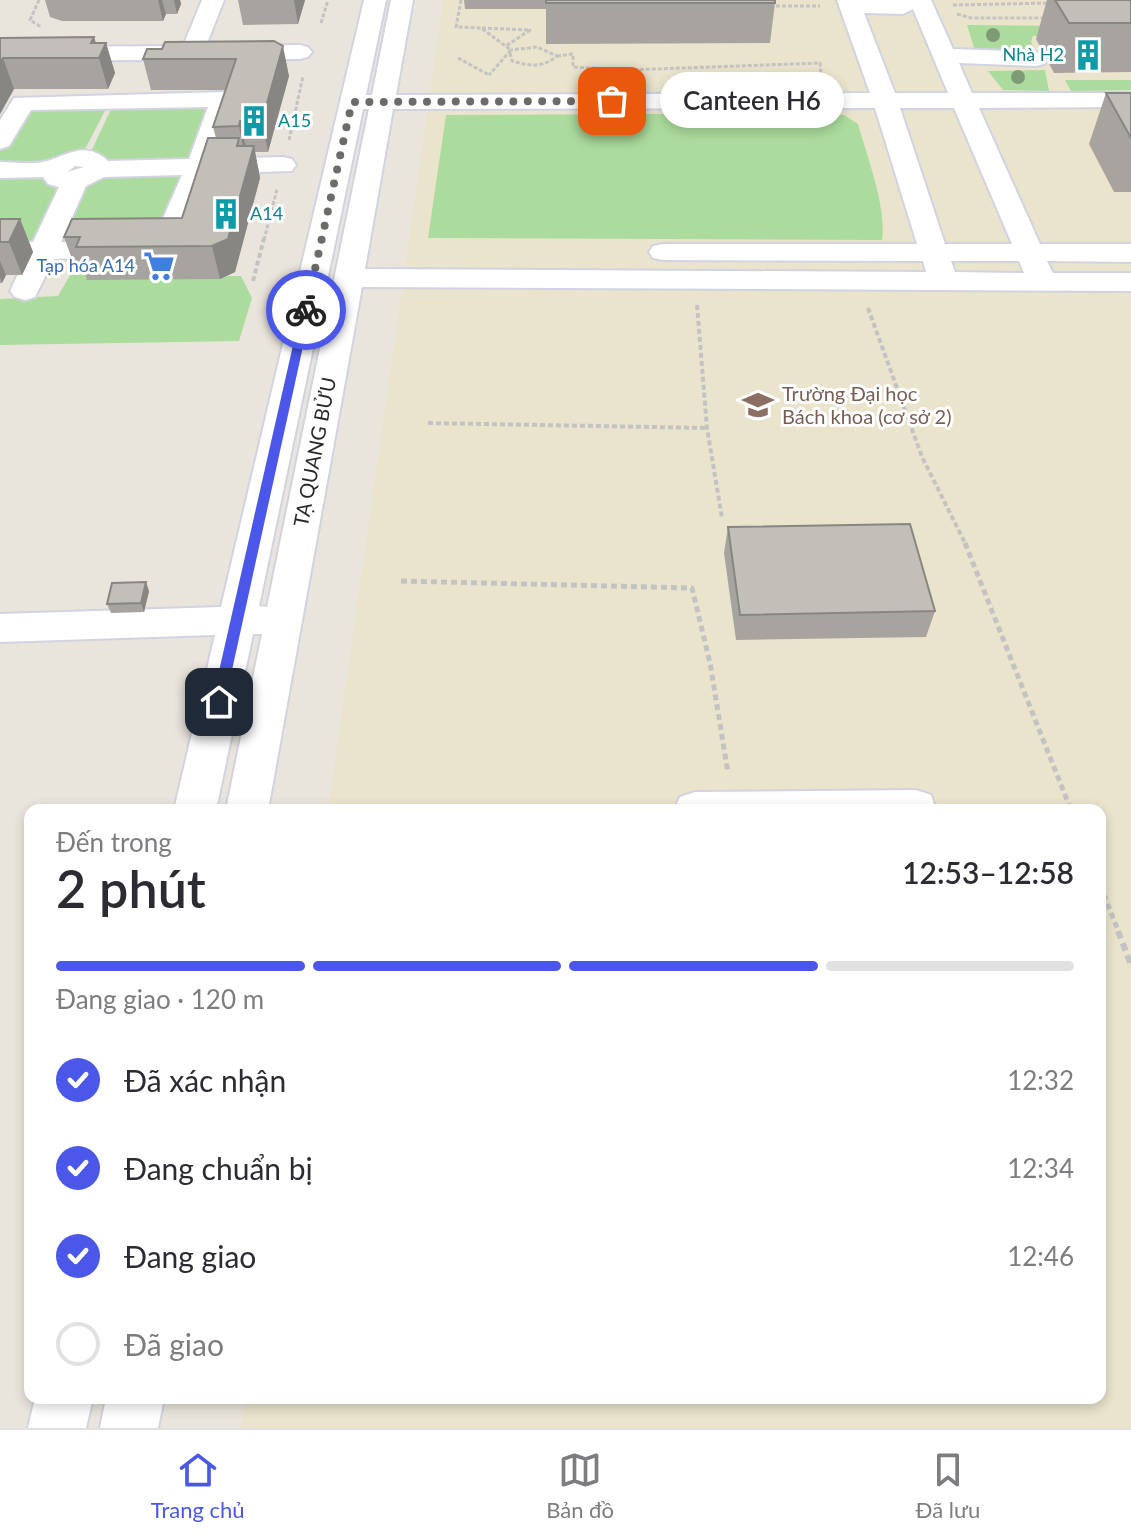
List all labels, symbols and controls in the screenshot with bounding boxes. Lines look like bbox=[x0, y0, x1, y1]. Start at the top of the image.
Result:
building icon: Nhà H2 bbox=[1071, 38, 1105, 72]
place label: Nhà H2 bbox=[1003, 43, 1064, 65]
pin bbox=[578, 67, 646, 135]
callout: Canteen H6 bbox=[660, 73, 844, 129]
icon: bag bbox=[590, 79, 634, 123]
text: Canteen H6 bbox=[683, 84, 821, 116]
building icon: A15 bbox=[237, 104, 271, 138]
place label: A15 bbox=[278, 109, 311, 131]
building icon: A14 bbox=[209, 197, 243, 231]
place label: A14 bbox=[250, 202, 283, 224]
supermarket icon: Tạp hóa A14 bbox=[142, 249, 176, 283]
place label: Tạp hóa A14 bbox=[37, 254, 135, 276]
courier bbox=[266, 270, 346, 350]
icon: bike bbox=[284, 288, 328, 332]
street label: TẠ QUANG BỬU bbox=[288, 375, 340, 529]
place label: Trường Đại học Bách khoa (cơ sở 2) bbox=[782, 381, 952, 428]
school or university icon: Trường Đại học Bách khoa (cơ sở 2) bbox=[741, 388, 775, 422]
pin bbox=[185, 668, 253, 736]
icon: home bbox=[197, 680, 241, 724]
text: Đến trong bbox=[56, 826, 172, 858]
text: 12:53–12:58 bbox=[902, 854, 1074, 890]
text: 2 phút bbox=[56, 857, 206, 919]
text: Đang giao · 120 m bbox=[56, 983, 264, 1015]
icon: check bbox=[56, 1058, 100, 1102]
text: Đã xác nhận bbox=[124, 1062, 286, 1098]
text: 12:32 bbox=[1007, 1064, 1074, 1096]
icon: check bbox=[56, 1146, 100, 1190]
text: Đang chuẩn bị bbox=[124, 1150, 313, 1186]
text: 12:34 bbox=[1007, 1152, 1074, 1184]
icon: check bbox=[56, 1234, 100, 1278]
text: Đang giao bbox=[124, 1238, 256, 1274]
text: 12:46 bbox=[1007, 1240, 1074, 1272]
text: Đã giao bbox=[124, 1326, 224, 1362]
tab: Trang chủ bbox=[151, 1448, 245, 1523]
tab: Bản đồ bbox=[546, 1448, 614, 1523]
tab: Đã lưu bbox=[916, 1448, 980, 1523]

